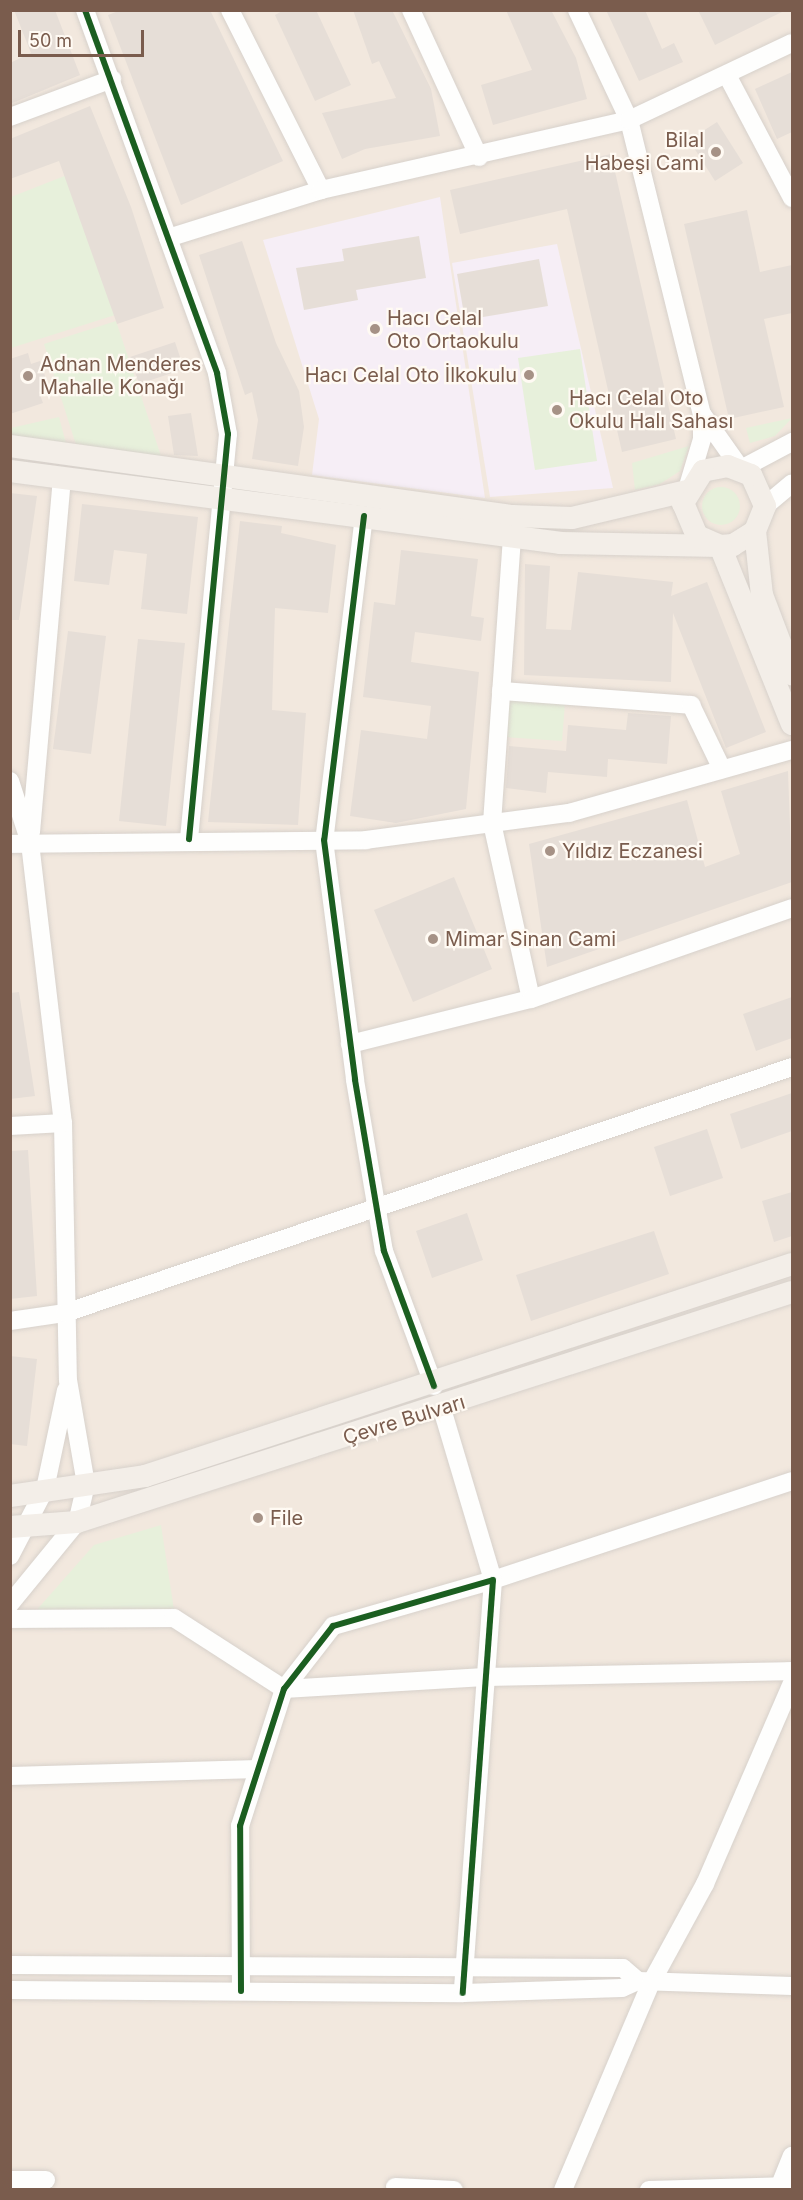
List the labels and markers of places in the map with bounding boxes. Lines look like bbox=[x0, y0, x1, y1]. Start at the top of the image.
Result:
place label: Bilal Habeşi Cami bbox=[585, 128, 704, 175]
marker: Bilal Habeşi Cami bbox=[709, 145, 723, 159]
place label: Hacı Celal Oto Ortaokulu bbox=[387, 306, 519, 353]
marker: Hacı Celal Oto Ortaokulu bbox=[368, 322, 382, 336]
place label: Adnan Menderes Mahalle Konağı bbox=[40, 352, 201, 399]
place label: Hacı Celal Oto İlkokulu bbox=[305, 363, 517, 387]
marker: Hacı Celal Oto İlkokulu bbox=[522, 368, 536, 382]
marker: Adnan Menderes Mahalle Konağı bbox=[21, 369, 35, 383]
place label: Hacı Celal Oto Okulu Halı Sahası bbox=[569, 386, 733, 433]
marker: Hacı Celal Oto Okulu Halı Sahası bbox=[550, 403, 564, 417]
place label: Yıldız Eczanesi bbox=[562, 839, 703, 863]
marker: Yıldız Eczanesi bbox=[543, 844, 557, 858]
place label: Mimar Sinan Cami bbox=[445, 927, 616, 951]
marker: Mimar Sinan Cami bbox=[426, 932, 440, 946]
place label: File bbox=[270, 1506, 303, 1530]
marker: File bbox=[251, 1511, 265, 1525]

